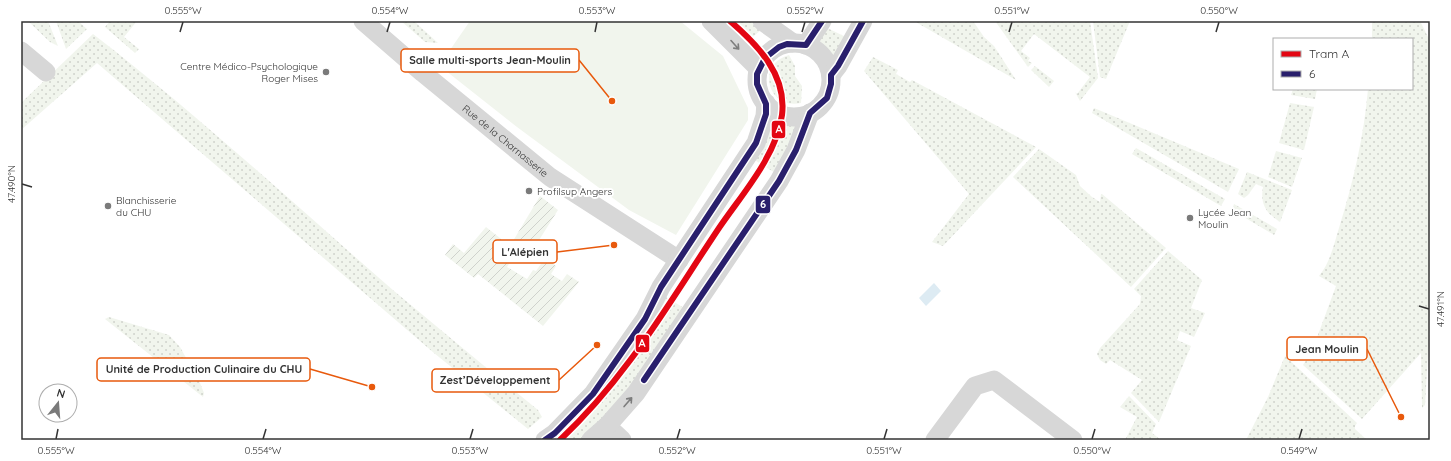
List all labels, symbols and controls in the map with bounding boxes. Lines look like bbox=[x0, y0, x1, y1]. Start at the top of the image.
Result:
text: 0.555°W bbox=[164, 4, 202, 17]
text: 0.554°W bbox=[372, 4, 409, 17]
text: 0.553°W bbox=[579, 4, 616, 17]
text: 0.552°W bbox=[786, 4, 824, 17]
text: 0.551°W bbox=[994, 4, 1030, 17]
text: 0.550°W bbox=[1200, 4, 1238, 17]
legend bbox=[1273, 38, 1413, 90]
one-way arrow bbox=[730, 40, 739, 50]
text: Tram A bbox=[1309, 46, 1349, 61]
callout: Salle multi-sports Jean-Moulin bbox=[401, 49, 579, 72]
text: Salle multi-sports Jean-Moulin bbox=[409, 53, 571, 67]
place label: Centre Médico-Psychologique Roger Mises bbox=[180, 60, 318, 85]
text: 6 bbox=[1309, 66, 1316, 81]
marker: Centre Médico-Psychologique Roger Mises bbox=[321, 67, 331, 77]
street label: Rue de la Charnasserie bbox=[460, 102, 551, 180]
line badge: A bbox=[771, 120, 786, 139]
text: A bbox=[775, 122, 783, 136]
text: 47.490°N bbox=[5, 165, 18, 203]
place label: Profilsup Angers bbox=[537, 185, 613, 198]
marker: Profilsup Angers bbox=[524, 186, 534, 196]
place label: Blanchisserie du CHU bbox=[116, 194, 177, 219]
line badge: 6 bbox=[755, 195, 771, 214]
text: 6 bbox=[760, 197, 766, 211]
marker: Blanchisserie du CHU bbox=[103, 201, 113, 211]
place label: Lycée Jean Moulin bbox=[1198, 206, 1251, 231]
marker: Lycée Jean Moulin bbox=[1185, 213, 1195, 223]
callout: L'Alépien bbox=[493, 240, 557, 263]
text: L'Alépien bbox=[501, 245, 549, 259]
text: 47.491°N bbox=[1434, 291, 1447, 327]
line badge: A bbox=[635, 334, 650, 353]
text: A bbox=[638, 336, 646, 350]
callout: Jean Moulin bbox=[1287, 337, 1367, 360]
text: Jean Moulin bbox=[1295, 342, 1359, 356]
callout: Unité de Production Culinaire du CHU bbox=[97, 358, 310, 381]
text: Unité de Production Culinaire du CHU bbox=[106, 362, 302, 376]
callout: Zest’Développement bbox=[432, 369, 559, 392]
text: Zest’Développement bbox=[439, 373, 551, 387]
north arrow bbox=[38, 383, 78, 423]
text: N bbox=[55, 386, 67, 401]
one-way arrow bbox=[624, 397, 633, 407]
text: 0.555°W bbox=[37, 444, 75, 457]
text: 0.554°W bbox=[245, 444, 282, 457]
text: 0.553°W bbox=[452, 444, 489, 457]
text: 0.552°W bbox=[658, 444, 696, 457]
text: 0.551°W bbox=[866, 444, 902, 457]
text: 0.550°W bbox=[1073, 444, 1111, 457]
text: 0.549°W bbox=[1281, 444, 1318, 457]

